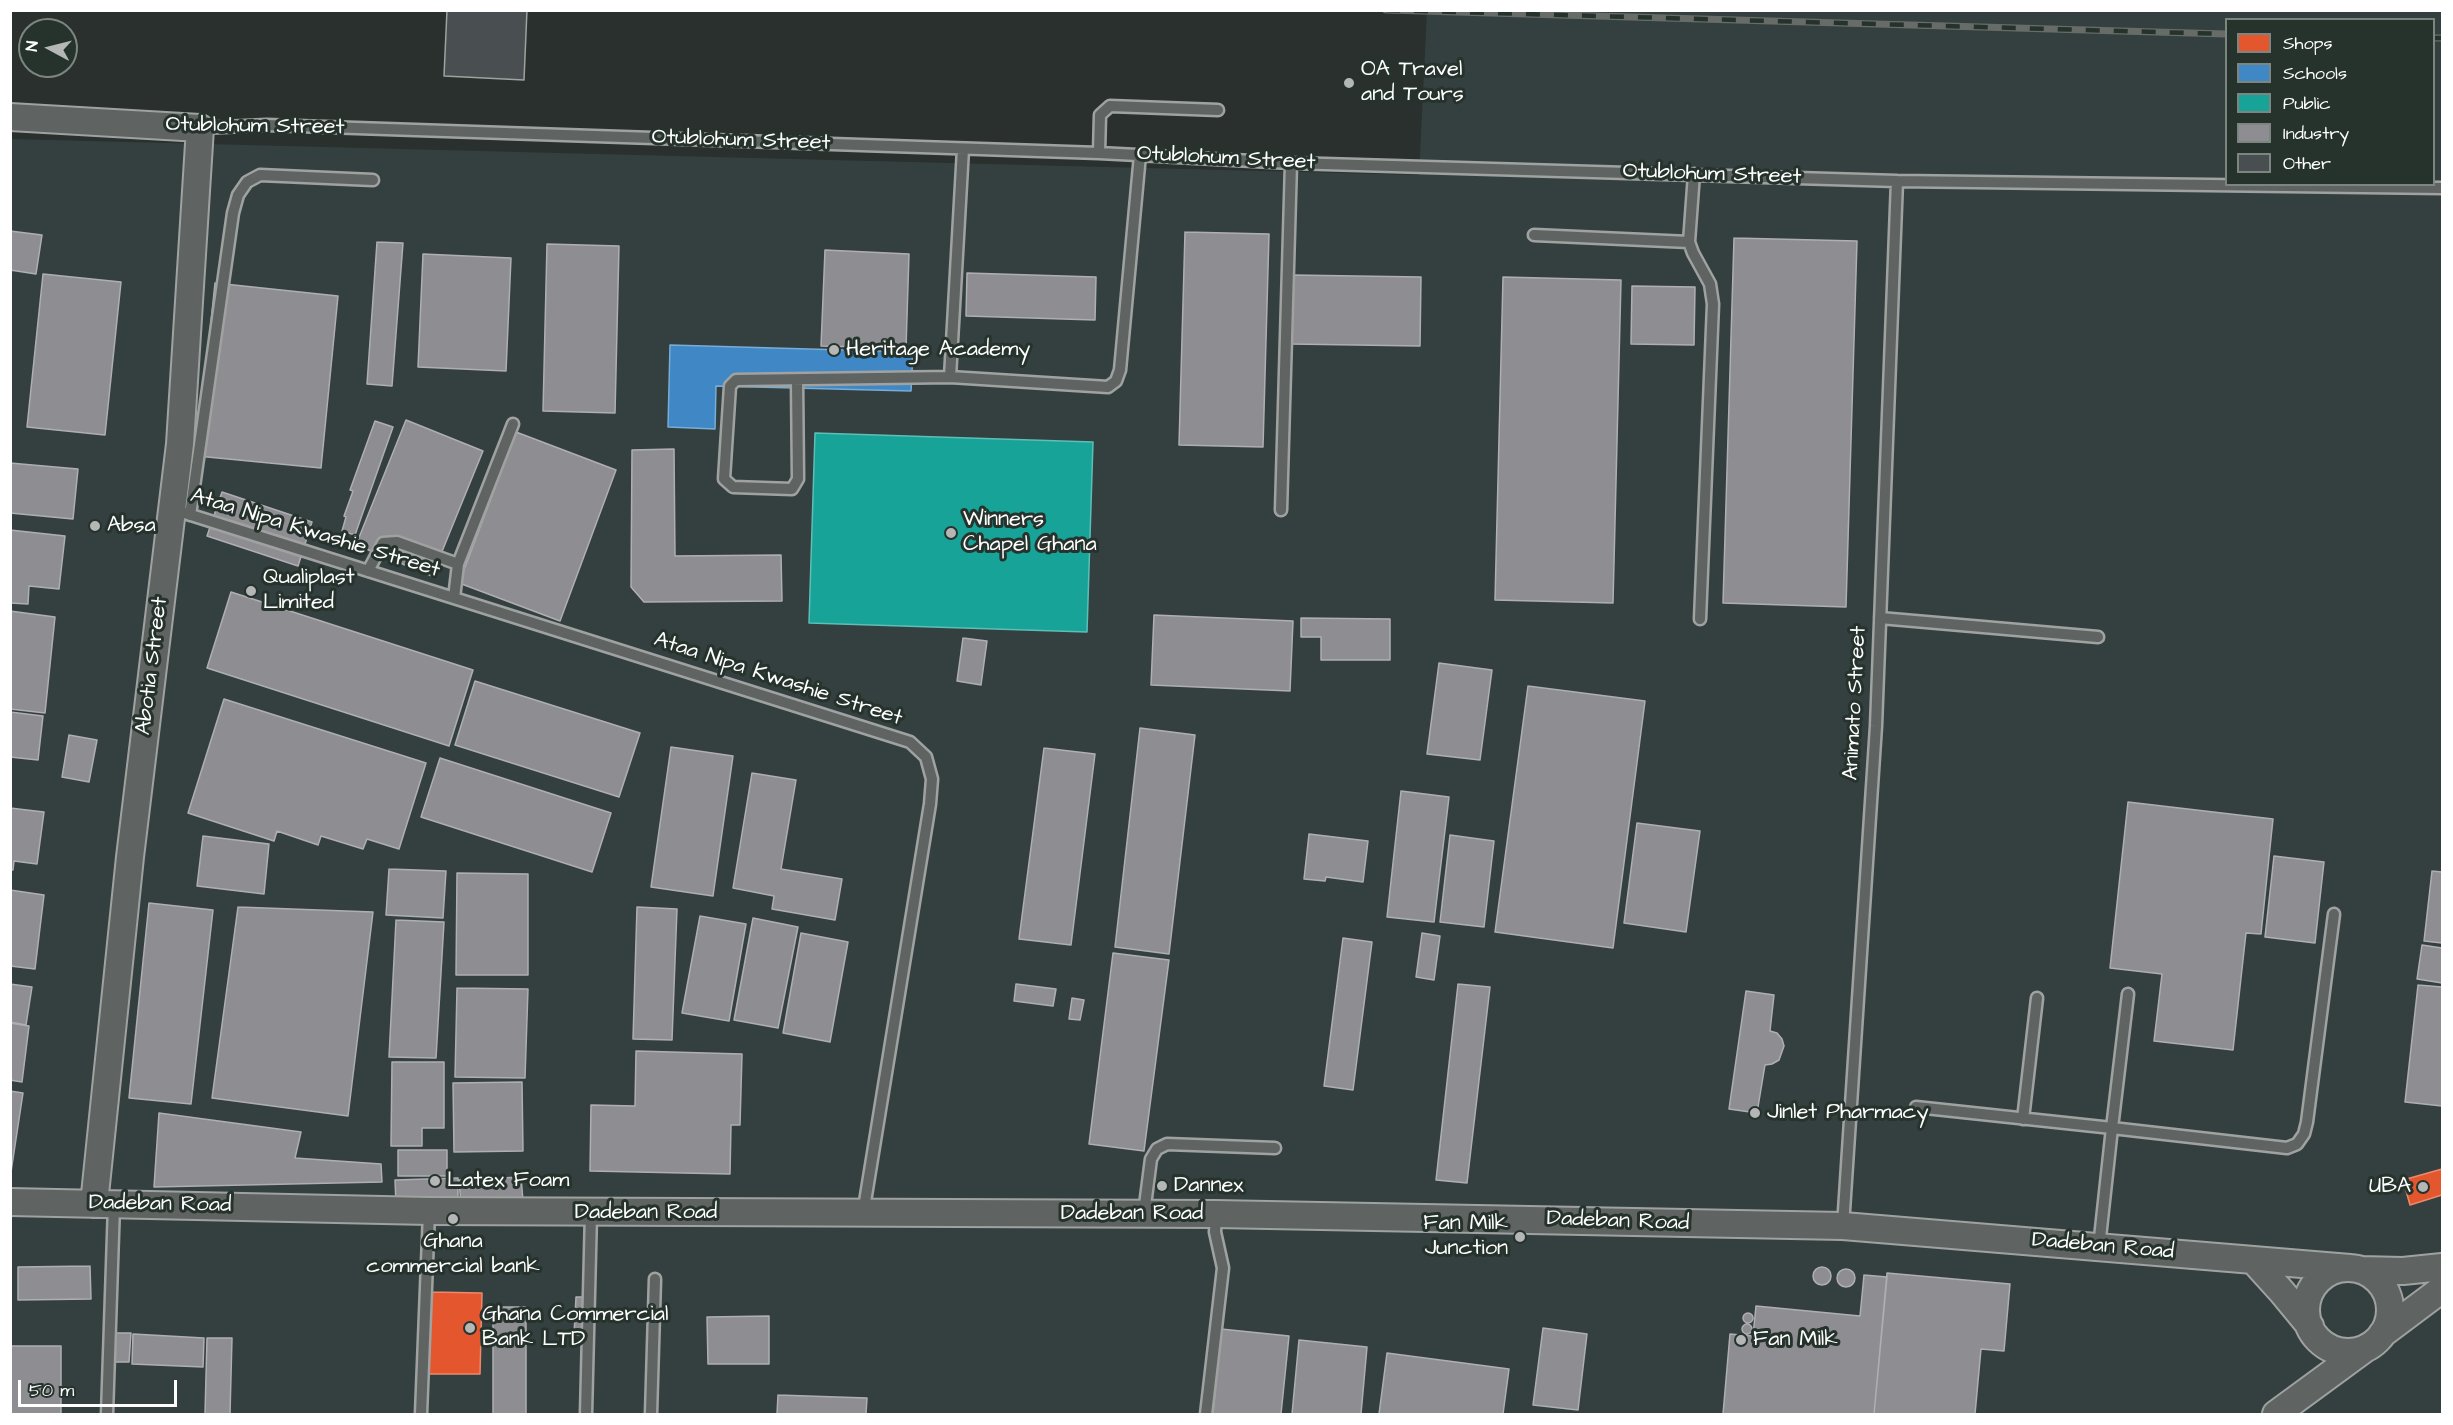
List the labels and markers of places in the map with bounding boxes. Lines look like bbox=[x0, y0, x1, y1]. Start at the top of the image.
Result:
place label: OA Travel and Tours bbox=[1361, 57, 1464, 108]
marker: OA Travel and Tours bbox=[1342, 76, 1356, 90]
place label: Heritage Academy bbox=[846, 337, 1030, 363]
marker: Heritage Academy bbox=[827, 343, 841, 357]
place label: Winners Chapel Ghana bbox=[963, 507, 1097, 558]
place label: Absa bbox=[107, 513, 156, 539]
marker: Absa bbox=[88, 519, 102, 533]
marker: Winners Chapel Ghana bbox=[944, 526, 958, 540]
place label: Qualiplast Limited bbox=[263, 565, 355, 616]
marker: Qualiplast Limited bbox=[244, 584, 258, 598]
place label: Jinlet Pharmacy bbox=[1767, 1100, 1929, 1126]
marker: Jinlet Pharmacy bbox=[1748, 1106, 1762, 1120]
place label: Latex Foam bbox=[447, 1168, 569, 1194]
place label: Dannex bbox=[1174, 1173, 1244, 1199]
marker: Latex Foam bbox=[428, 1174, 442, 1188]
place label: UBA bbox=[2369, 1174, 2411, 1200]
marker: Dannex bbox=[1155, 1179, 1169, 1193]
marker: UBA bbox=[2416, 1180, 2430, 1194]
place label: Fan Milk Junction bbox=[1423, 1211, 1508, 1262]
marker: Ghana commercial bank bbox=[446, 1212, 460, 1226]
place label: Ghana commercial bank bbox=[366, 1229, 540, 1280]
marker: Fan Milk Junction bbox=[1513, 1230, 1527, 1244]
place label: Ghana Commercial Bank LTD bbox=[482, 1302, 668, 1354]
marker: Ghana Commercial Bank LTD bbox=[463, 1321, 477, 1335]
place label: Fan Milk bbox=[1753, 1327, 1838, 1353]
marker: Fan Milk bbox=[1734, 1333, 1748, 1347]

